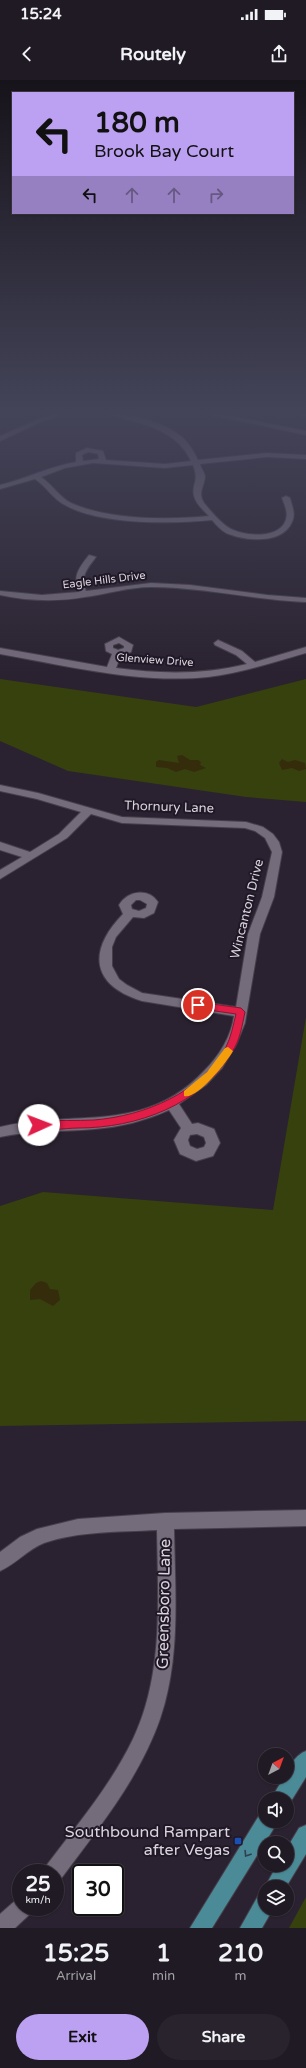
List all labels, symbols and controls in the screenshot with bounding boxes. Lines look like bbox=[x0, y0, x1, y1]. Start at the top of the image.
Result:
text: 15:24 bbox=[20, 5, 62, 23]
icon: back bbox=[16, 43, 38, 65]
text: Routely bbox=[120, 43, 186, 65]
icon: share bbox=[268, 43, 290, 65]
text: 180 m bbox=[94, 106, 180, 140]
icon: left bbox=[28, 108, 80, 160]
text: Brook Bay Court bbox=[94, 140, 234, 162]
icon: left bbox=[79, 184, 101, 206]
icon: ahead bbox=[121, 184, 143, 206]
icon: ahead bbox=[163, 184, 185, 206]
icon: right bbox=[205, 184, 227, 206]
street label: Eagle Hills Drive bbox=[62, 568, 146, 592]
street label: Glenview Drive bbox=[116, 651, 194, 669]
street label: Thornury Lane bbox=[124, 797, 214, 817]
street label: Wincanton Drive bbox=[227, 857, 267, 961]
pin bbox=[181, 988, 215, 1022]
icon: arrive bbox=[187, 994, 209, 1016]
position arrow bbox=[18, 1104, 60, 1146]
street label: Greensboro Lane bbox=[153, 1539, 175, 1669]
north arrow bbox=[258, 1748, 294, 1784]
map controls bbox=[258, 1748, 294, 1916]
button: sound bbox=[258, 1792, 294, 1828]
place label: Southbound Rampart after Vegas bbox=[65, 1822, 230, 1860]
marker: Southbound Rampart after Vegas bbox=[233, 1836, 243, 1846]
button: search bbox=[258, 1836, 294, 1872]
one-way arrow bbox=[244, 1850, 251, 1857]
speed limit sign: 30 bbox=[72, 1864, 124, 1916]
text: 25 bbox=[25, 1873, 51, 1897]
button: layers bbox=[258, 1880, 294, 1916]
text: km/h bbox=[25, 1894, 51, 1906]
text: 15:25 bbox=[43, 1939, 109, 1968]
text: 1 bbox=[156, 1939, 171, 1968]
text: 210 bbox=[218, 1939, 263, 1968]
text: Arrival bbox=[56, 1968, 96, 1984]
text: min bbox=[152, 1968, 175, 1984]
text: m bbox=[235, 1968, 247, 1984]
button: Exit bbox=[16, 2014, 149, 2060]
button: Share bbox=[157, 2014, 290, 2060]

